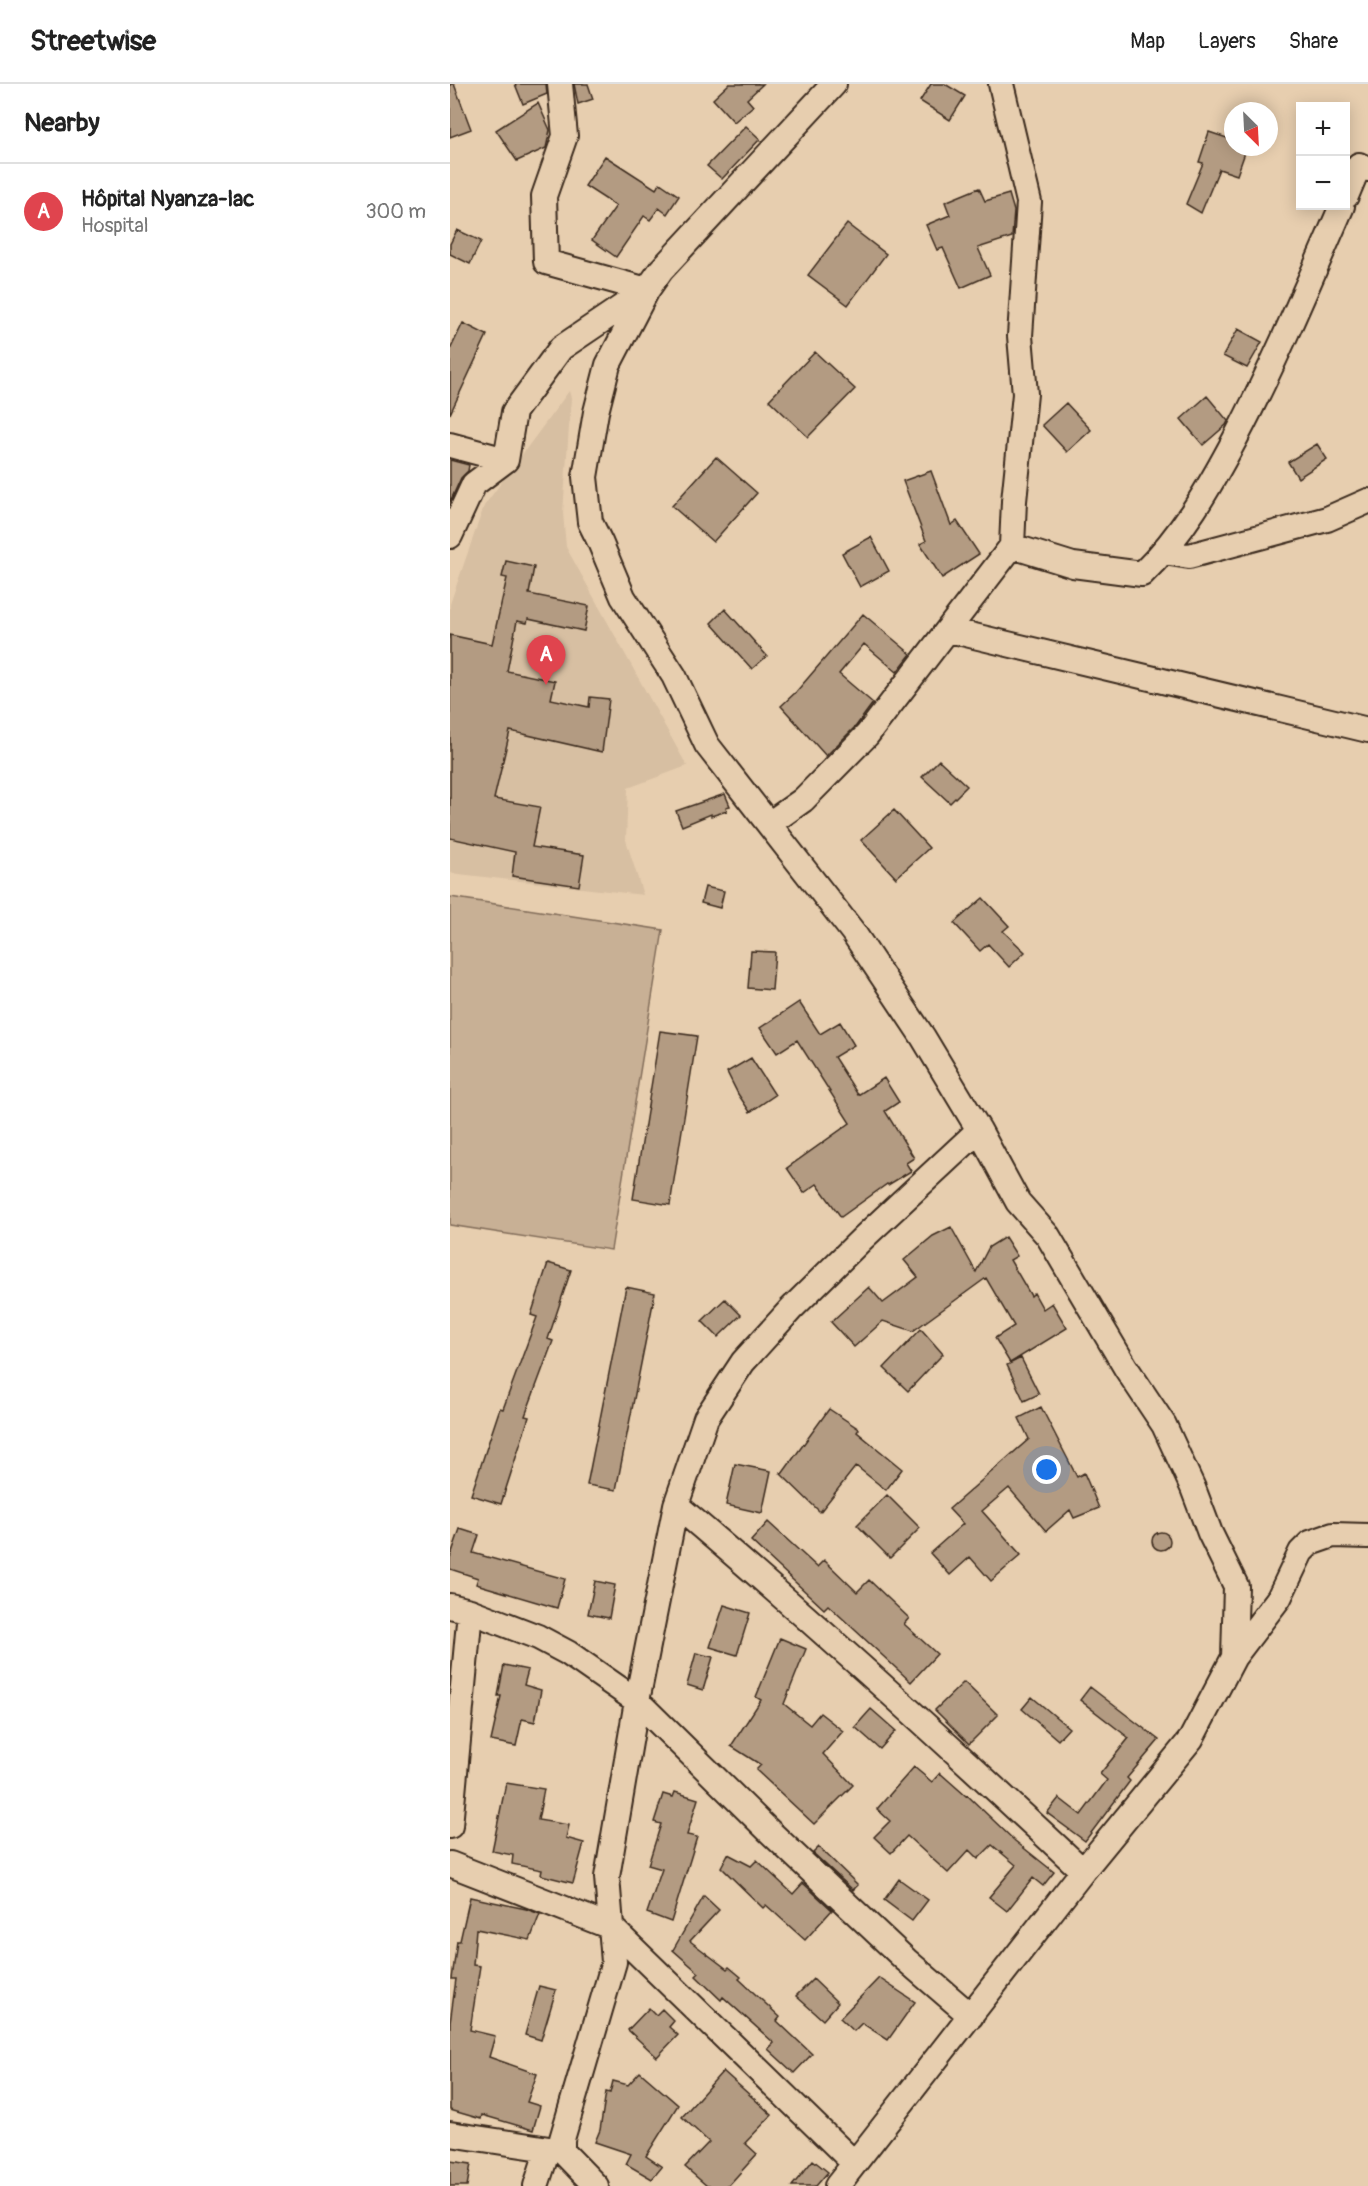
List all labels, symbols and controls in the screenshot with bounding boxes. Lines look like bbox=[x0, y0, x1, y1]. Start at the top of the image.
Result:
text: Streetwise bbox=[30, 24, 156, 59]
text: Map bbox=[1130, 28, 1165, 55]
text: Layers bbox=[1198, 28, 1256, 55]
text: Share bbox=[1289, 28, 1338, 55]
north arrow bbox=[1224, 102, 1278, 156]
map controls bbox=[1296, 102, 1350, 210]
button: + bbox=[1296, 102, 1350, 156]
text: Nearby bbox=[24, 107, 100, 139]
button: − bbox=[1296, 156, 1350, 210]
text: Hôpital Nyanza-lac bbox=[81, 185, 254, 213]
text: A bbox=[37, 199, 50, 224]
text: 300 m bbox=[365, 199, 426, 224]
text: Hospital bbox=[81, 213, 148, 238]
pin: A bbox=[526, 636, 566, 685]
your location bbox=[1032, 1455, 1061, 1484]

